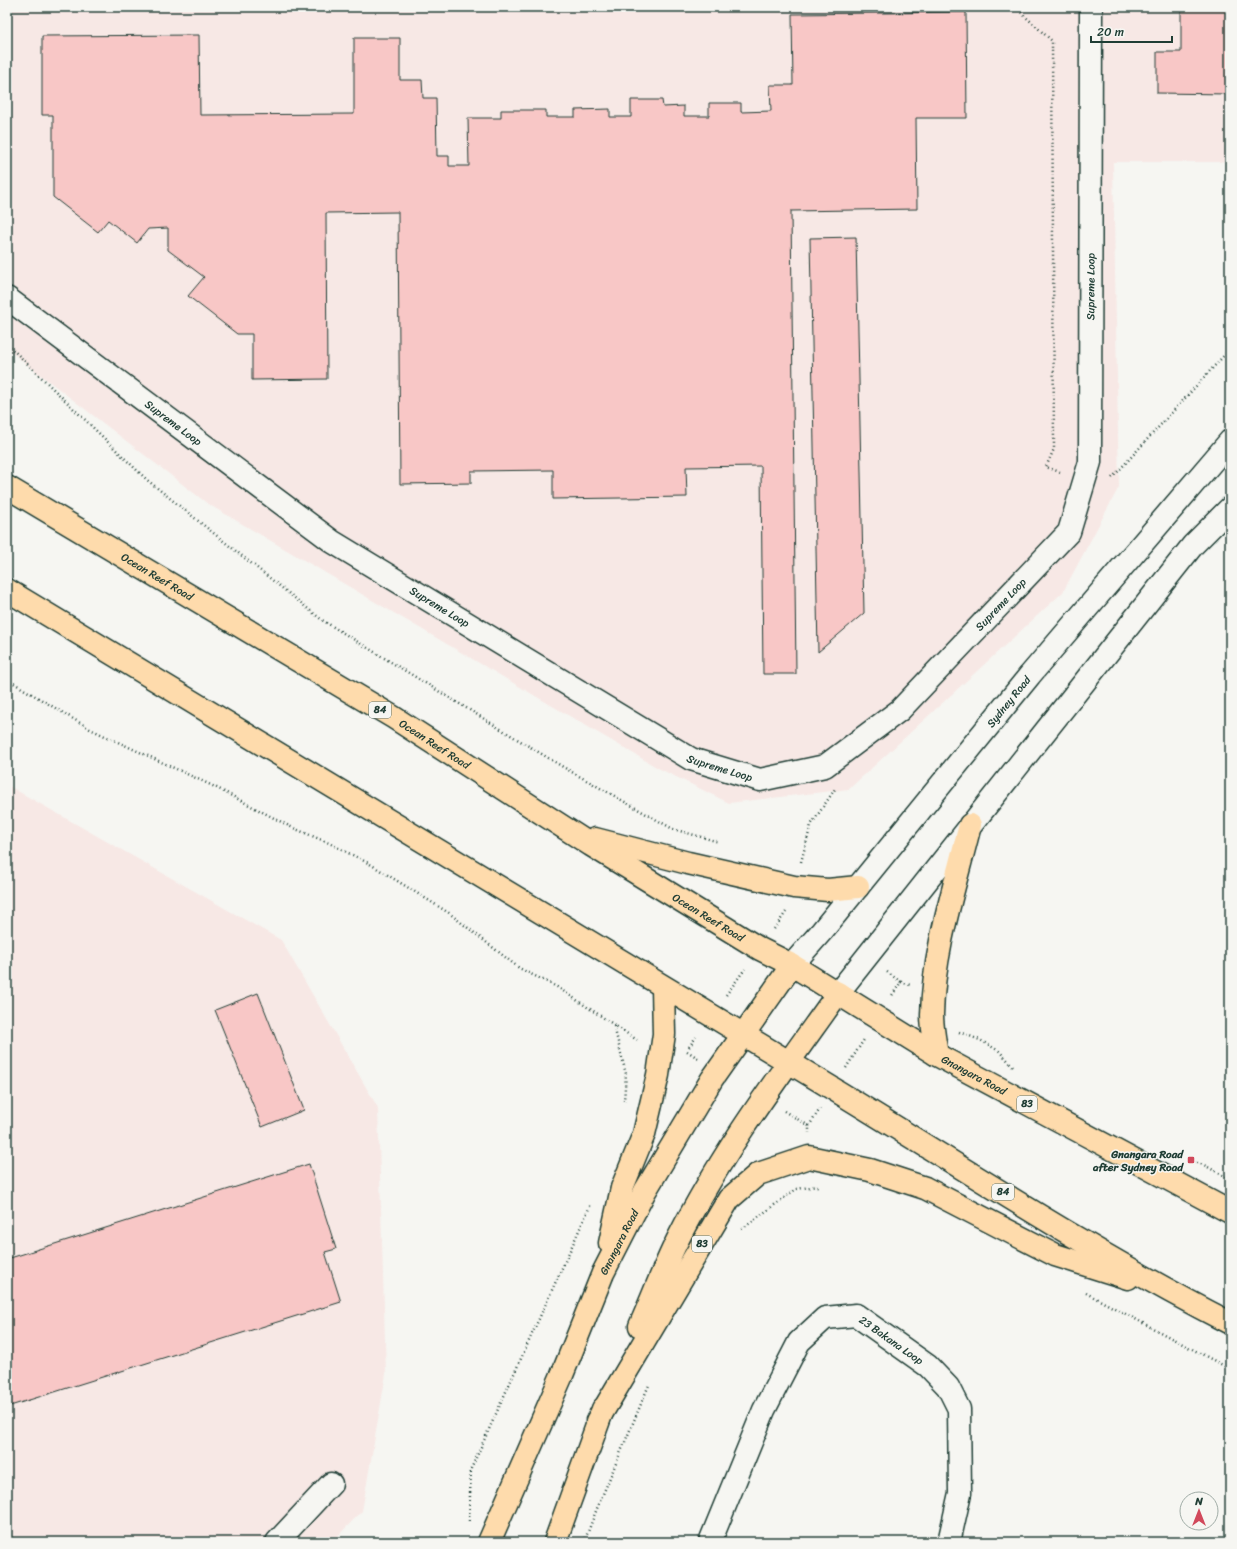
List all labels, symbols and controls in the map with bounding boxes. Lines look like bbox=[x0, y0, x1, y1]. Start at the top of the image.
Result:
scale bar bbox=[1091, 18, 1172, 44]
text: 20 m bbox=[1097, 21, 1124, 43]
street label: Supreme Loop bbox=[1081, 253, 1100, 320]
street label: Supreme Loop bbox=[141, 395, 206, 451]
street label: Ocean Reef Road bbox=[117, 548, 198, 606]
street label: Supreme Loop bbox=[970, 573, 1031, 635]
street label: Supreme Loop bbox=[406, 581, 474, 632]
street label: Sydney Road bbox=[981, 670, 1036, 732]
road number: 84 bbox=[369, 702, 391, 718]
street label: Ocean Reef Road bbox=[395, 714, 475, 775]
street label: Supreme Loop bbox=[683, 749, 755, 787]
street label: Ocean Reef Road bbox=[669, 888, 749, 947]
street label: Gnangara Road bbox=[938, 1049, 1011, 1101]
road number: 83 bbox=[1017, 1096, 1037, 1112]
place label: Gnangara Road after Sydney Road bbox=[1092, 1145, 1184, 1177]
marker: Gnangara Road after Sydney Road bbox=[1186, 1155, 1196, 1165]
road number: 84 bbox=[992, 1184, 1014, 1200]
street label: Gnangara Road bbox=[594, 1205, 644, 1278]
road number: 83 bbox=[692, 1236, 712, 1252]
street label: 23 Bakana Loop bbox=[855, 1310, 928, 1370]
north arrow bbox=[1179, 1491, 1219, 1531]
text: N bbox=[1194, 1492, 1203, 1511]

